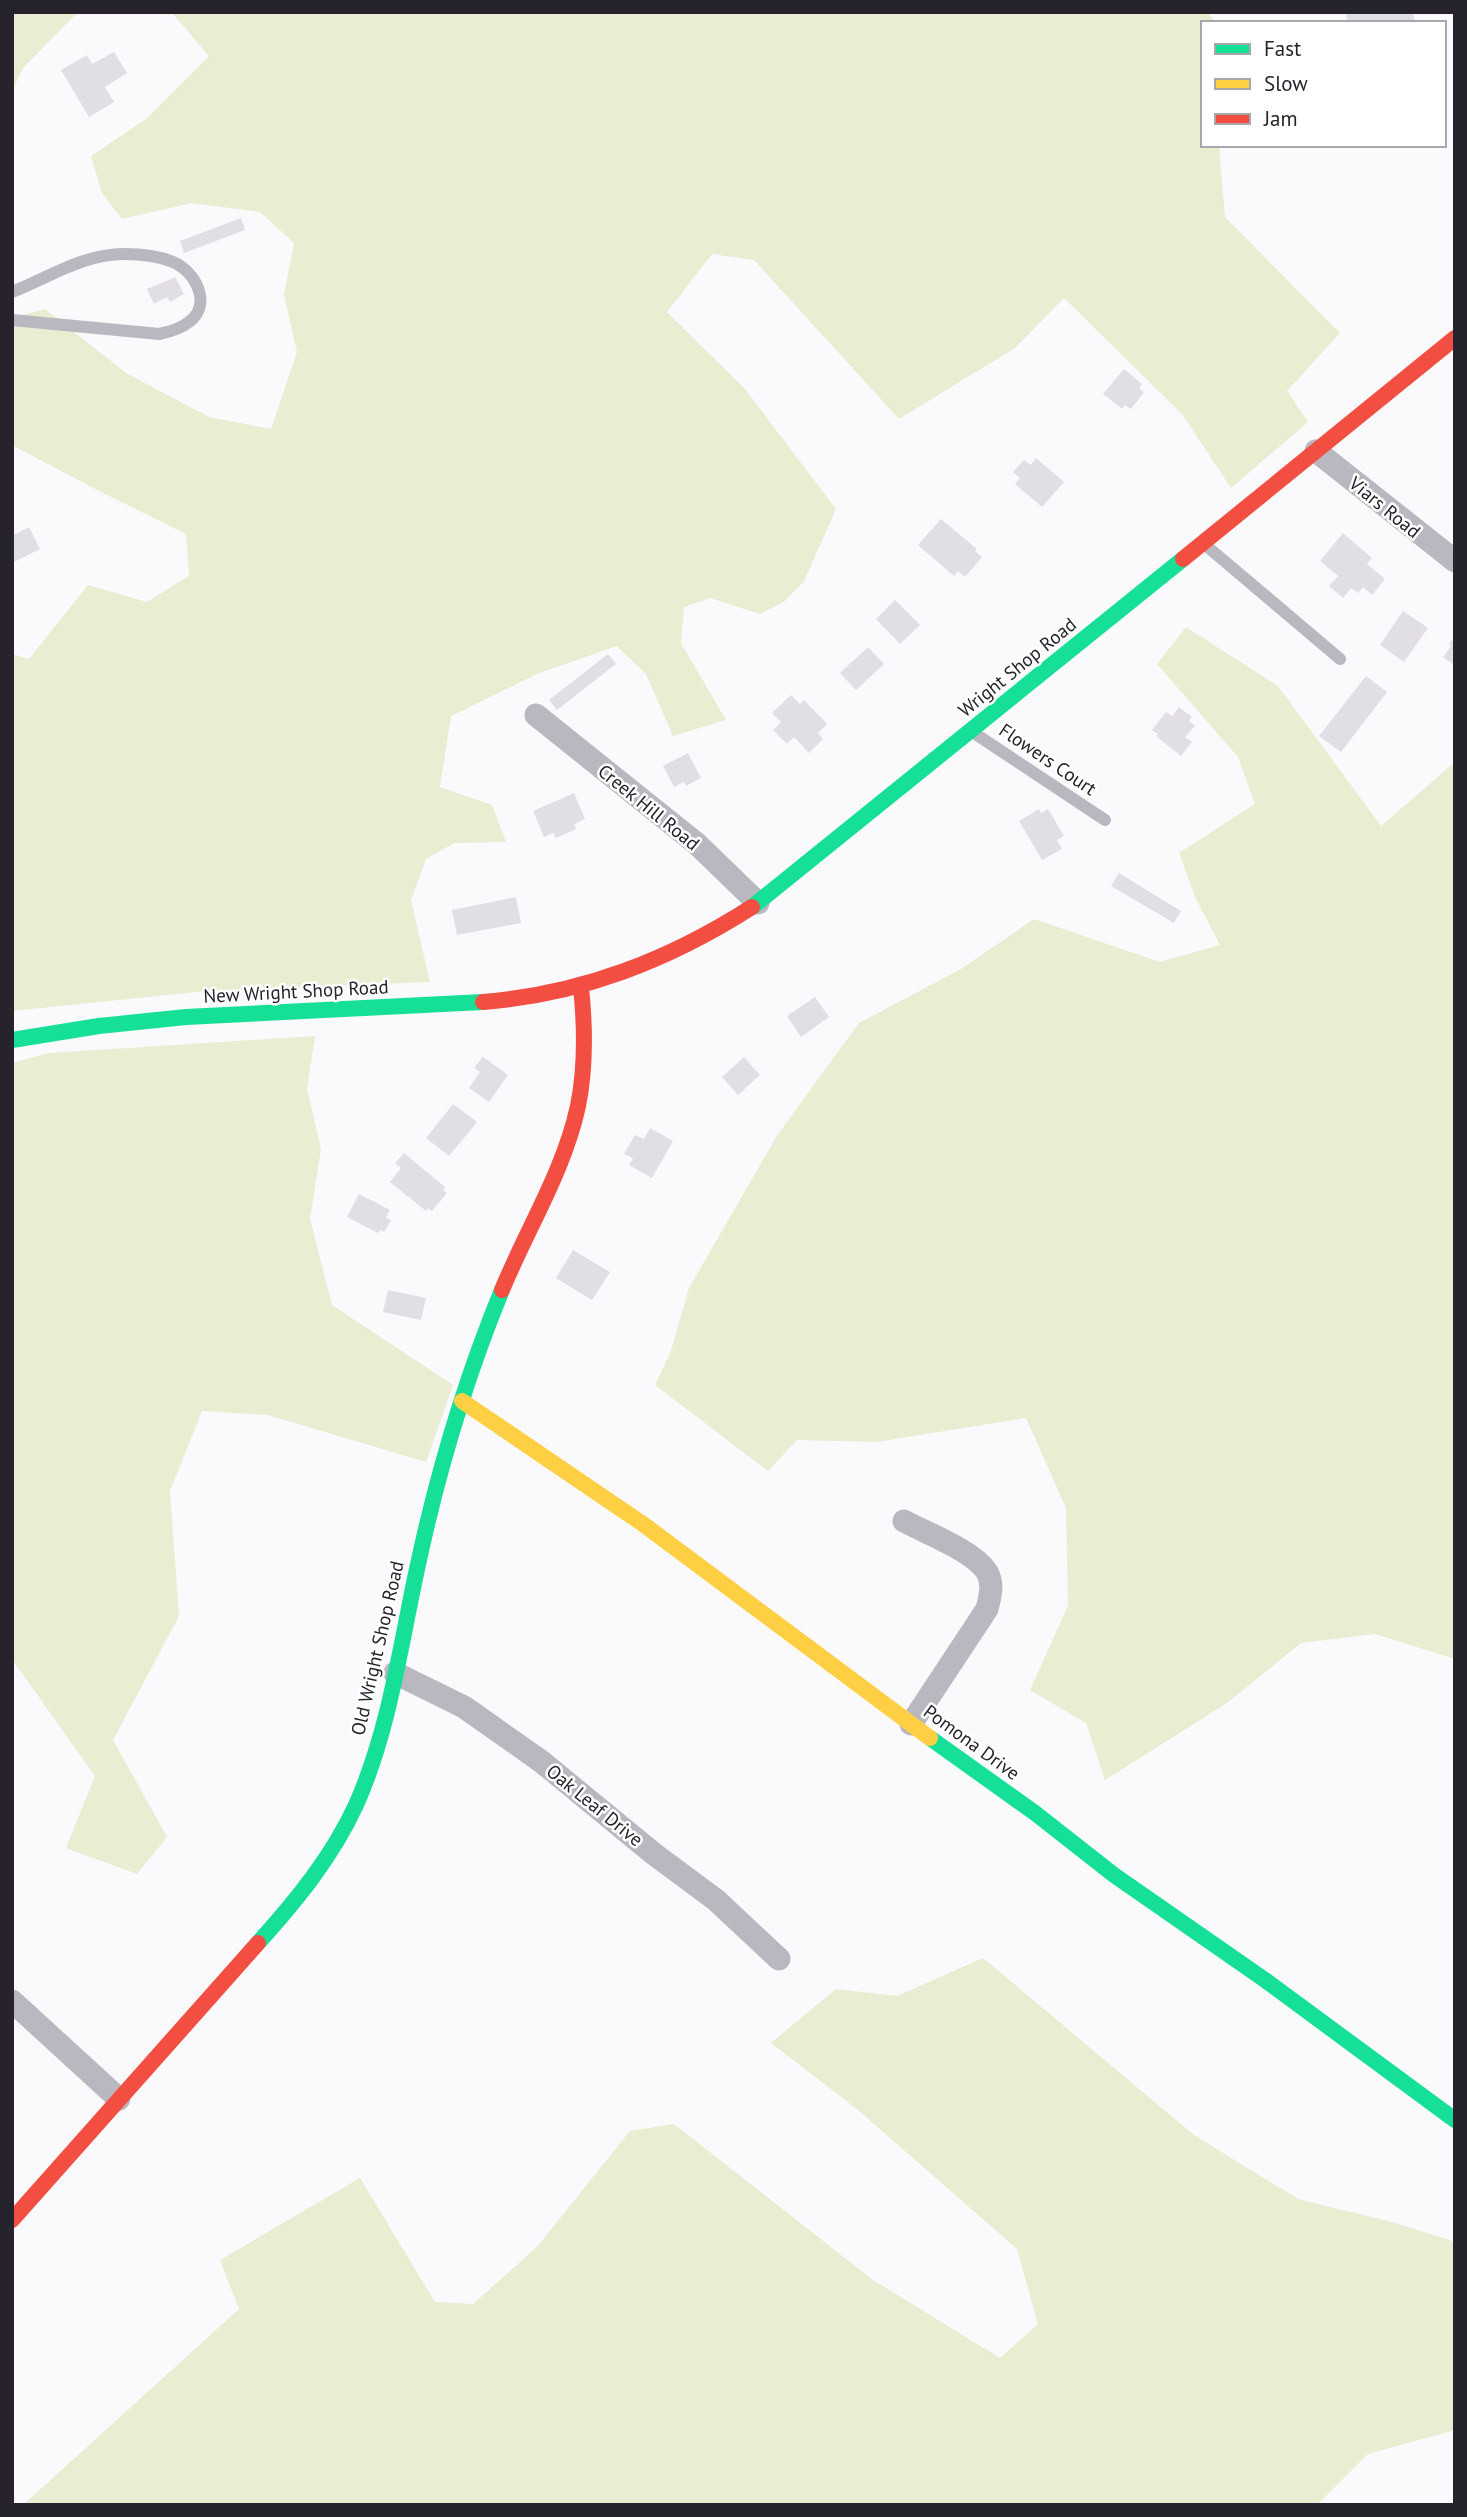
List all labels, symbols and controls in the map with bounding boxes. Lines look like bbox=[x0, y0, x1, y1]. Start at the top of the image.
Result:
legend bbox=[1201, 21, 1446, 147]
text: Fast bbox=[1264, 35, 1301, 62]
text: Slow bbox=[1264, 70, 1308, 97]
text: Jam bbox=[1263, 105, 1298, 132]
street label: Viars Road bbox=[1344, 470, 1426, 543]
street label: Wright Shop Road bbox=[953, 612, 1081, 722]
street label: Flowers Court bbox=[995, 718, 1102, 801]
street label: Creek Hill Road bbox=[593, 759, 705, 855]
street label: New Wright Shop Road bbox=[203, 974, 389, 1008]
street label: Old Wright Shop Road bbox=[345, 1558, 409, 1738]
street label: Pomona Drive bbox=[919, 1699, 1025, 1785]
street label: Oak Leaf Drive bbox=[542, 1759, 648, 1851]

